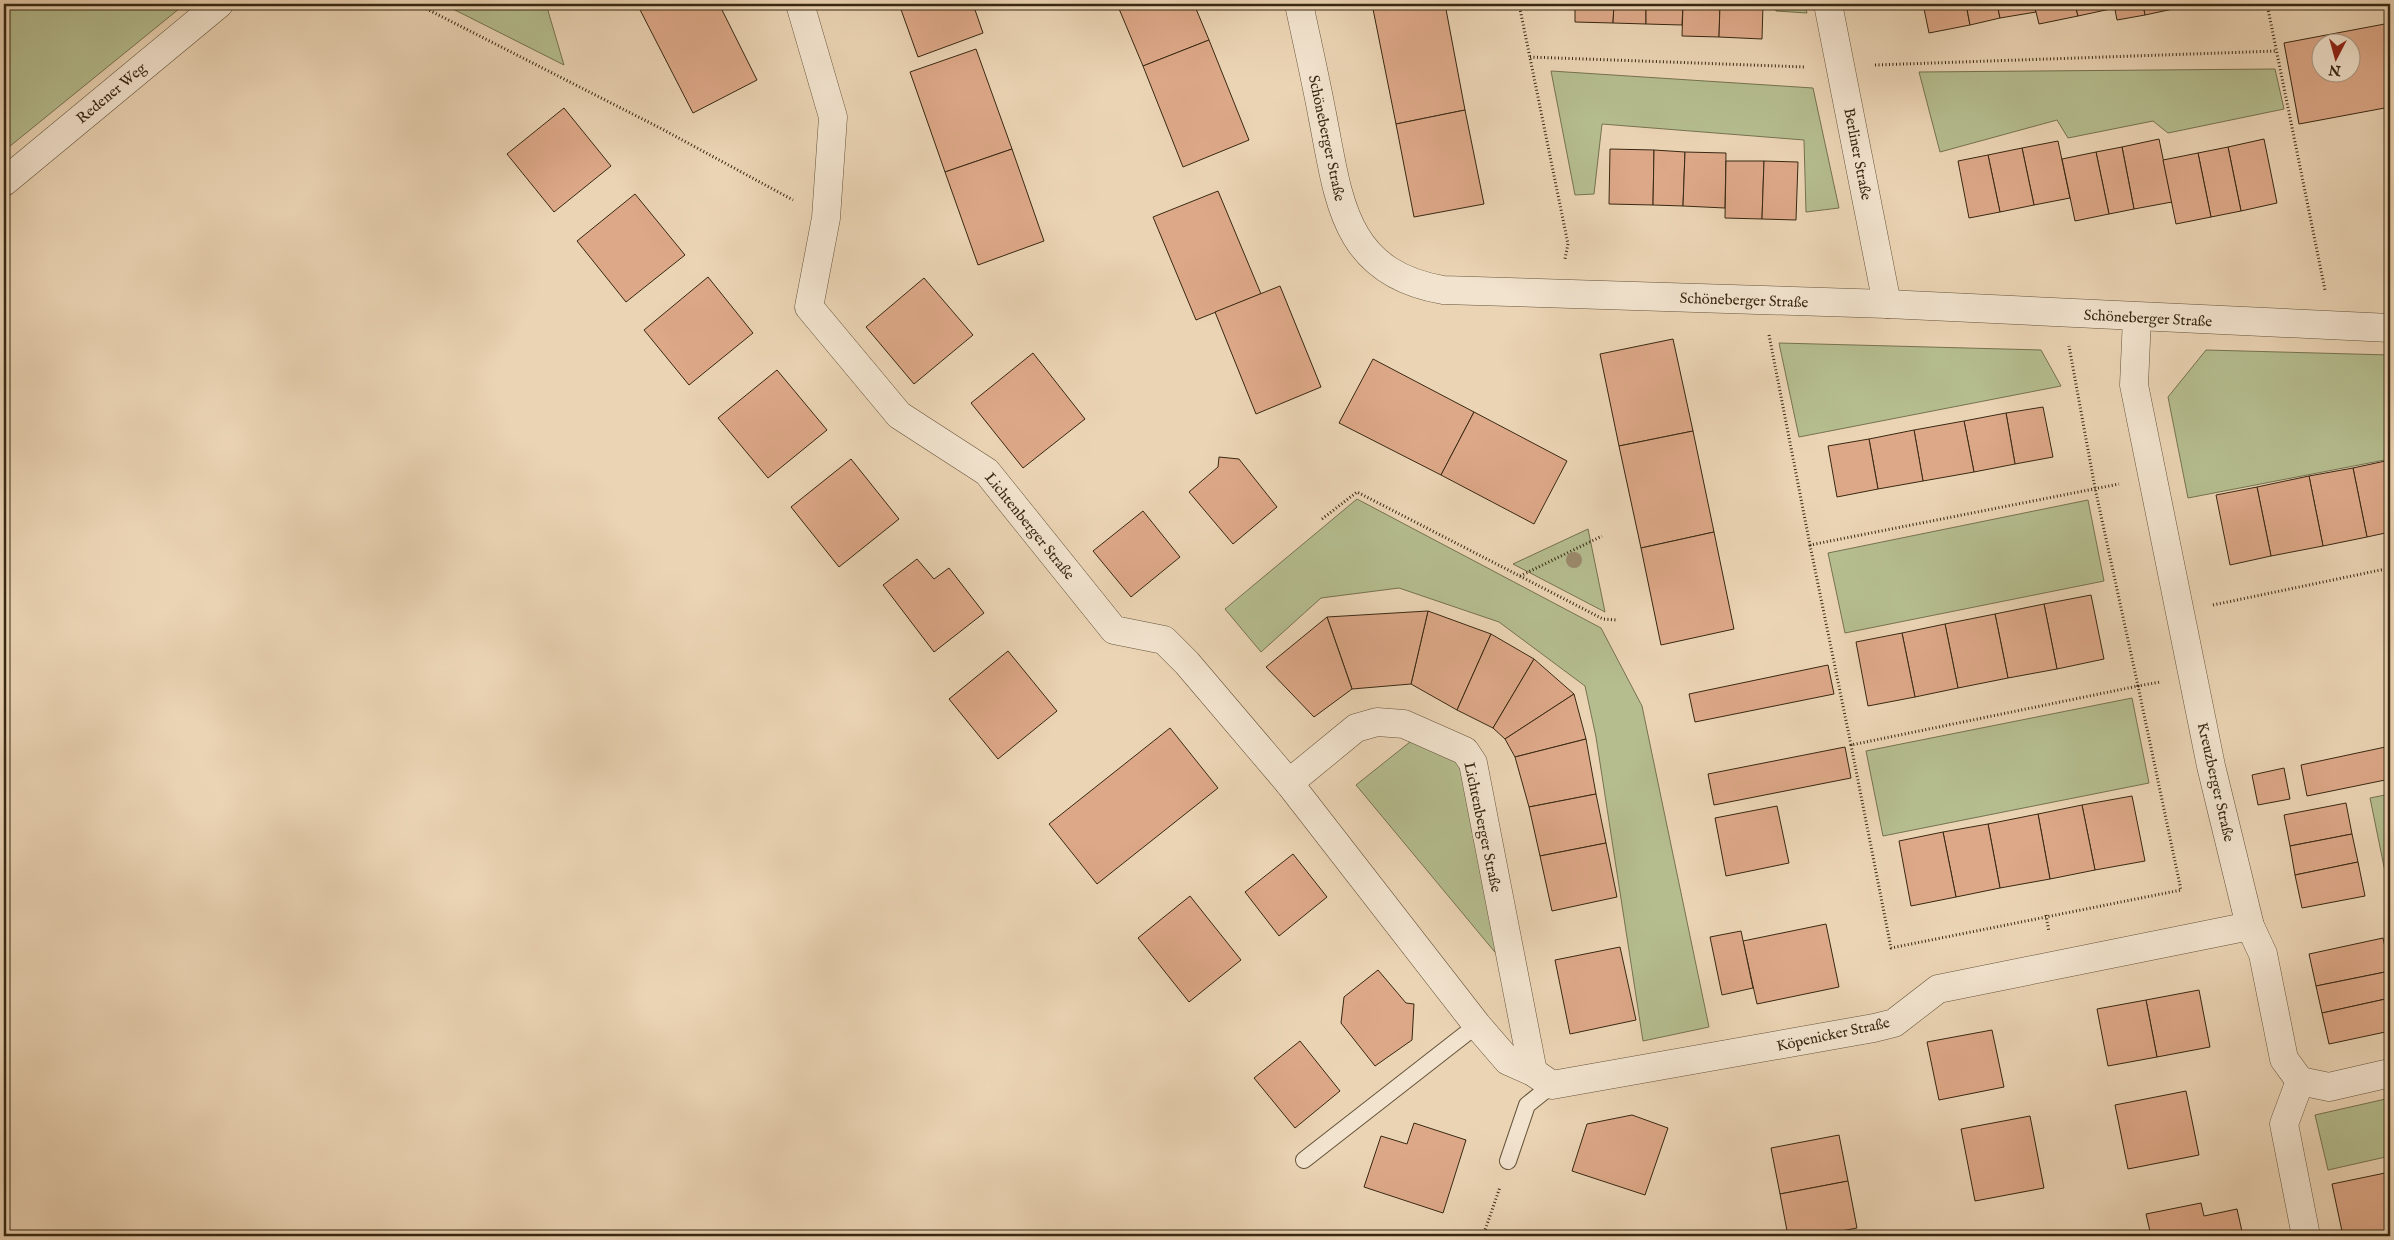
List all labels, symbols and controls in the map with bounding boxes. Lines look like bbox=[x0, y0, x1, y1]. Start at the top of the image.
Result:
north arrow bbox=[2312, 32, 2362, 82]
street label: Redener Weg bbox=[73, 58, 151, 128]
text: N bbox=[2328, 60, 2343, 80]
street label: Schöneberger Straße bbox=[1304, 73, 1349, 203]
street label: Berliner Straße bbox=[1839, 106, 1876, 202]
street label: Schöneberger Straße bbox=[1679, 289, 1809, 312]
street label: Schöneberger Straße bbox=[2083, 306, 2213, 331]
street label: Lichtenberger Straße bbox=[980, 469, 1079, 584]
street label: Kreuzberger Straße bbox=[2193, 721, 2238, 844]
street label: Lichtenberger Straße bbox=[1459, 760, 1506, 894]
street label: Köpenicker Straße bbox=[1775, 1013, 1892, 1056]

